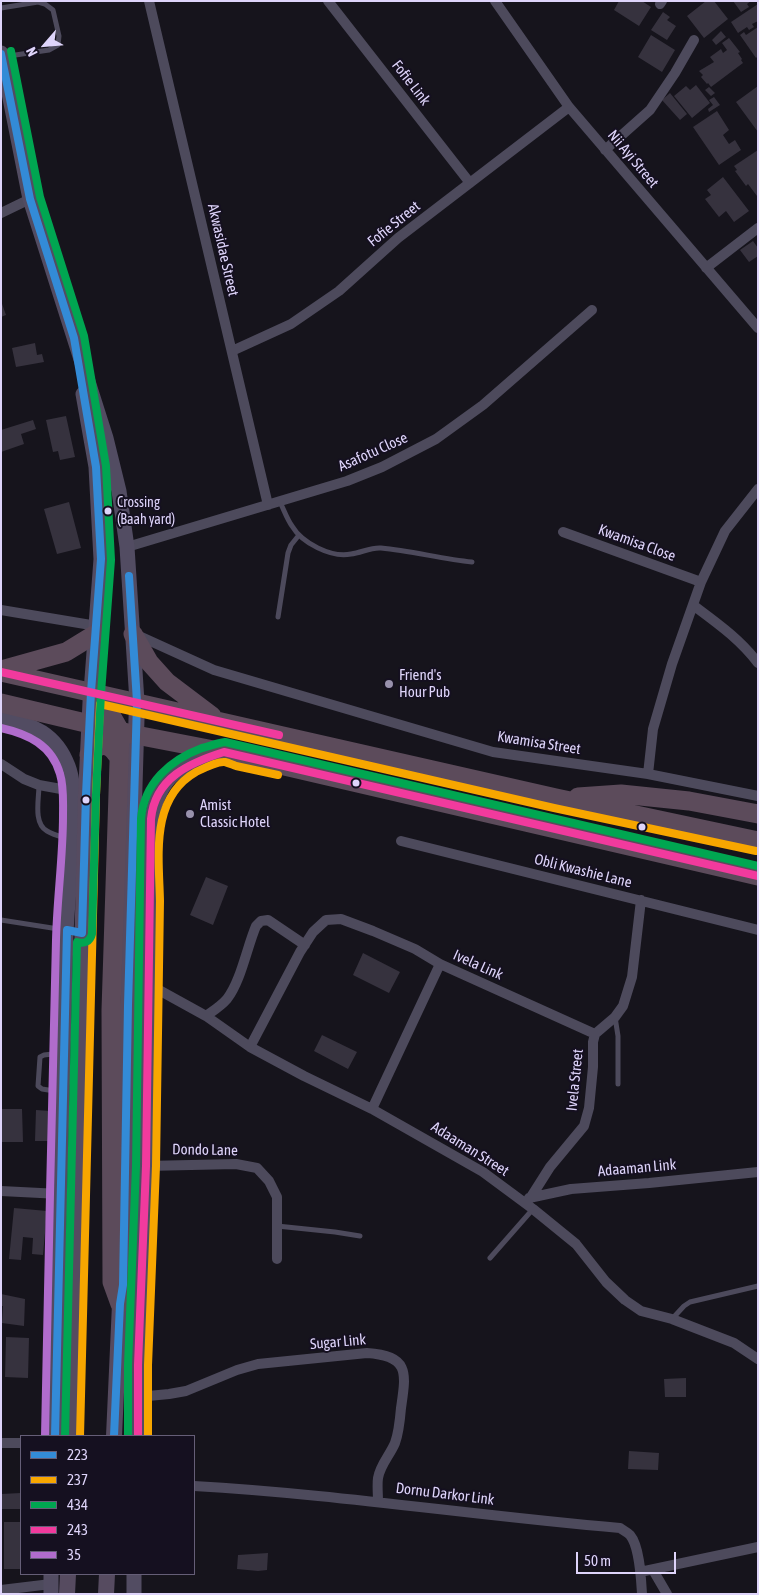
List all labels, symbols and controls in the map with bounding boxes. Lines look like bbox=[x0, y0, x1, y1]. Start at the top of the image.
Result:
north arrow bbox=[20, 20, 70, 70]
text: N bbox=[23, 45, 41, 59]
street label: Fofie Link bbox=[388, 57, 434, 109]
street label: Nii Ayi Street bbox=[604, 126, 662, 192]
street label: Fofie Street bbox=[364, 197, 424, 251]
street label: Akwasidae Street bbox=[204, 202, 242, 298]
street label: Asafotu Close bbox=[335, 429, 411, 475]
place label: Crossing (Baah yard) bbox=[117, 495, 175, 528]
marker: Crossing (Baah yard) bbox=[103, 506, 113, 516]
street label: Kwamisa Close bbox=[596, 521, 678, 565]
place label: Friend's Hour Pub bbox=[399, 666, 450, 701]
marker: Friend's Hour Pub bbox=[383, 678, 395, 690]
street label: Kwamisa Street bbox=[496, 728, 582, 758]
unlabelled marker bbox=[351, 778, 361, 788]
unlabelled marker bbox=[81, 795, 91, 805]
place label: Amist Classic Hotel bbox=[200, 796, 270, 831]
marker: Amist Classic Hotel bbox=[184, 808, 196, 820]
unlabelled marker bbox=[637, 822, 647, 832]
street label: Obli Kwashie Lane bbox=[532, 850, 634, 892]
street label: Ivela Link bbox=[450, 946, 506, 984]
street label: Ivela Street bbox=[563, 1048, 587, 1112]
street label: Adaaman Street bbox=[428, 1118, 512, 1180]
street label: Dondo Lane bbox=[172, 1140, 238, 1160]
street label: Adaaman Link bbox=[597, 1156, 677, 1180]
street label: Sugar Link bbox=[309, 1331, 367, 1353]
legend bbox=[20, 1435, 195, 1575]
text: 223 bbox=[67, 1446, 88, 1463]
text: 237 bbox=[67, 1471, 88, 1488]
street label: Dornu Darkor Link bbox=[395, 1479, 495, 1509]
text: 434 bbox=[67, 1496, 88, 1513]
text: 243 bbox=[67, 1521, 88, 1538]
scale bar bbox=[579, 1542, 679, 1574]
text: 35 bbox=[67, 1546, 81, 1563]
text: 50 m bbox=[584, 1552, 611, 1569]

